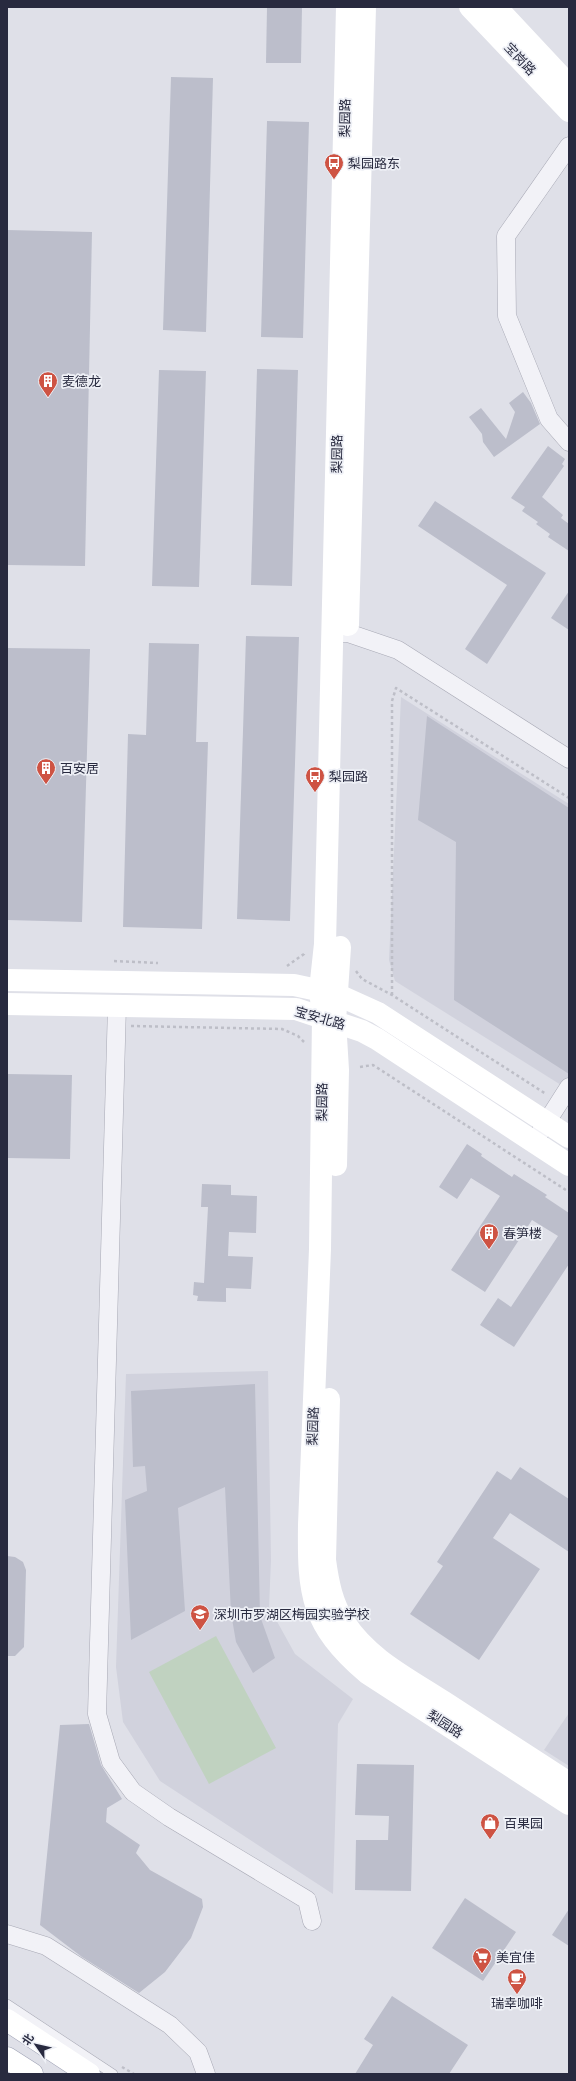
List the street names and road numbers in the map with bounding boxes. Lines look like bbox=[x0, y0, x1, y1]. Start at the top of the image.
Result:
street label: 宝岗路 bbox=[500, 39, 540, 79]
street label: 梨园路 bbox=[336, 98, 354, 138]
street label: 梨园路 bbox=[328, 434, 346, 474]
street label: 宝安北路 bbox=[293, 1003, 347, 1033]
street label: 梨园路 bbox=[313, 1082, 331, 1122]
street label: 梨园路 bbox=[304, 1406, 322, 1446]
street label: 梨园路 bbox=[424, 1706, 466, 1742]

